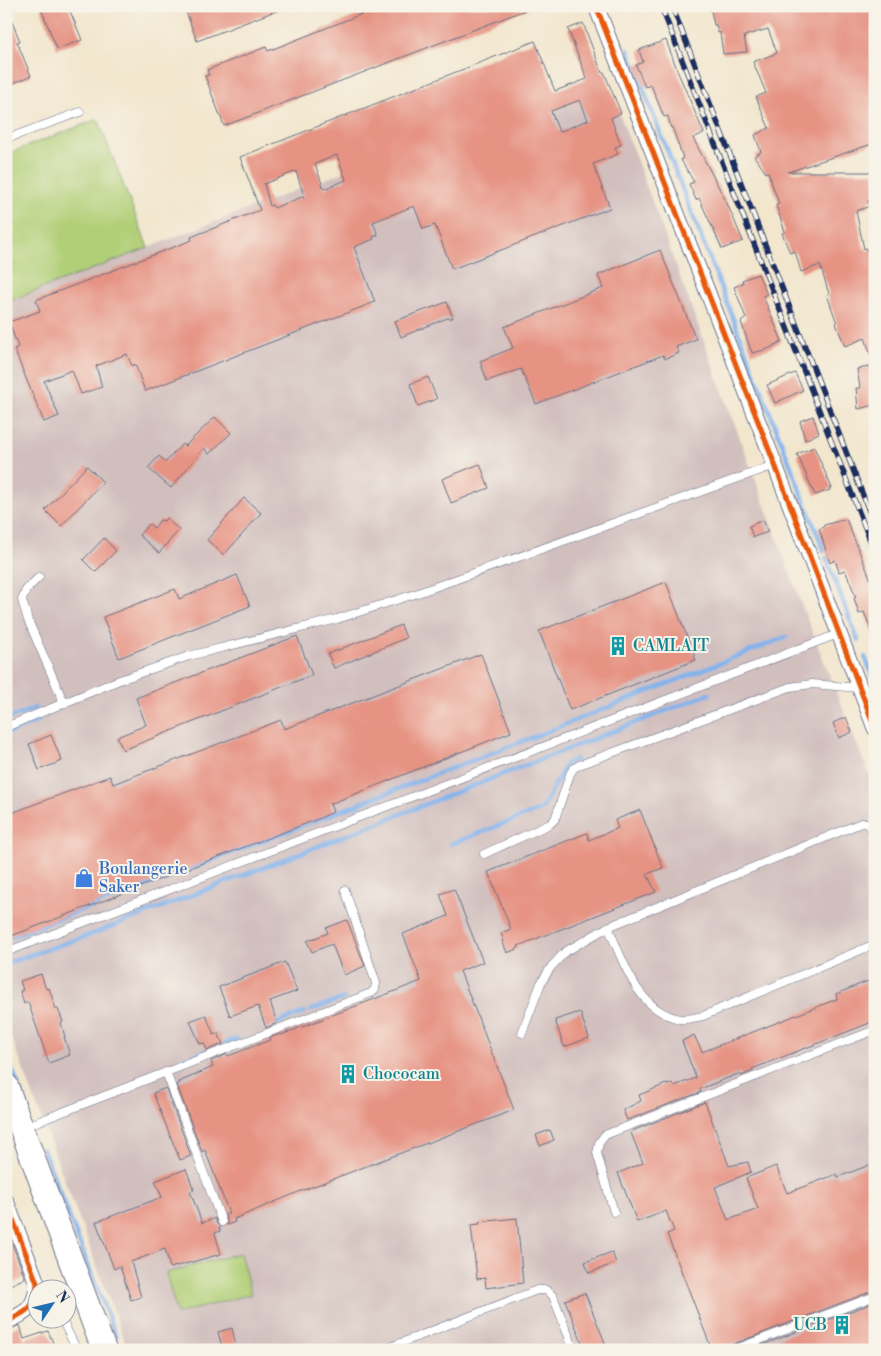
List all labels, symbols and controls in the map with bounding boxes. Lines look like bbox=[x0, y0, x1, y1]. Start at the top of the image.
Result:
building icon: CAMLAIT bbox=[607, 635, 629, 657]
place label: CAMLAIT bbox=[633, 636, 709, 656]
place label: Boulangerie Saker bbox=[98, 859, 188, 897]
shop icon: Boulangerie Saker bbox=[73, 867, 95, 889]
building icon: Chococam bbox=[337, 1063, 359, 1085]
place label: Chococam bbox=[363, 1064, 440, 1084]
north arrow bbox=[28, 1278, 78, 1328]
text: N bbox=[51, 1287, 72, 1307]
building icon: UCB bbox=[831, 1314, 853, 1336]
place label: UCB bbox=[793, 1315, 827, 1335]

